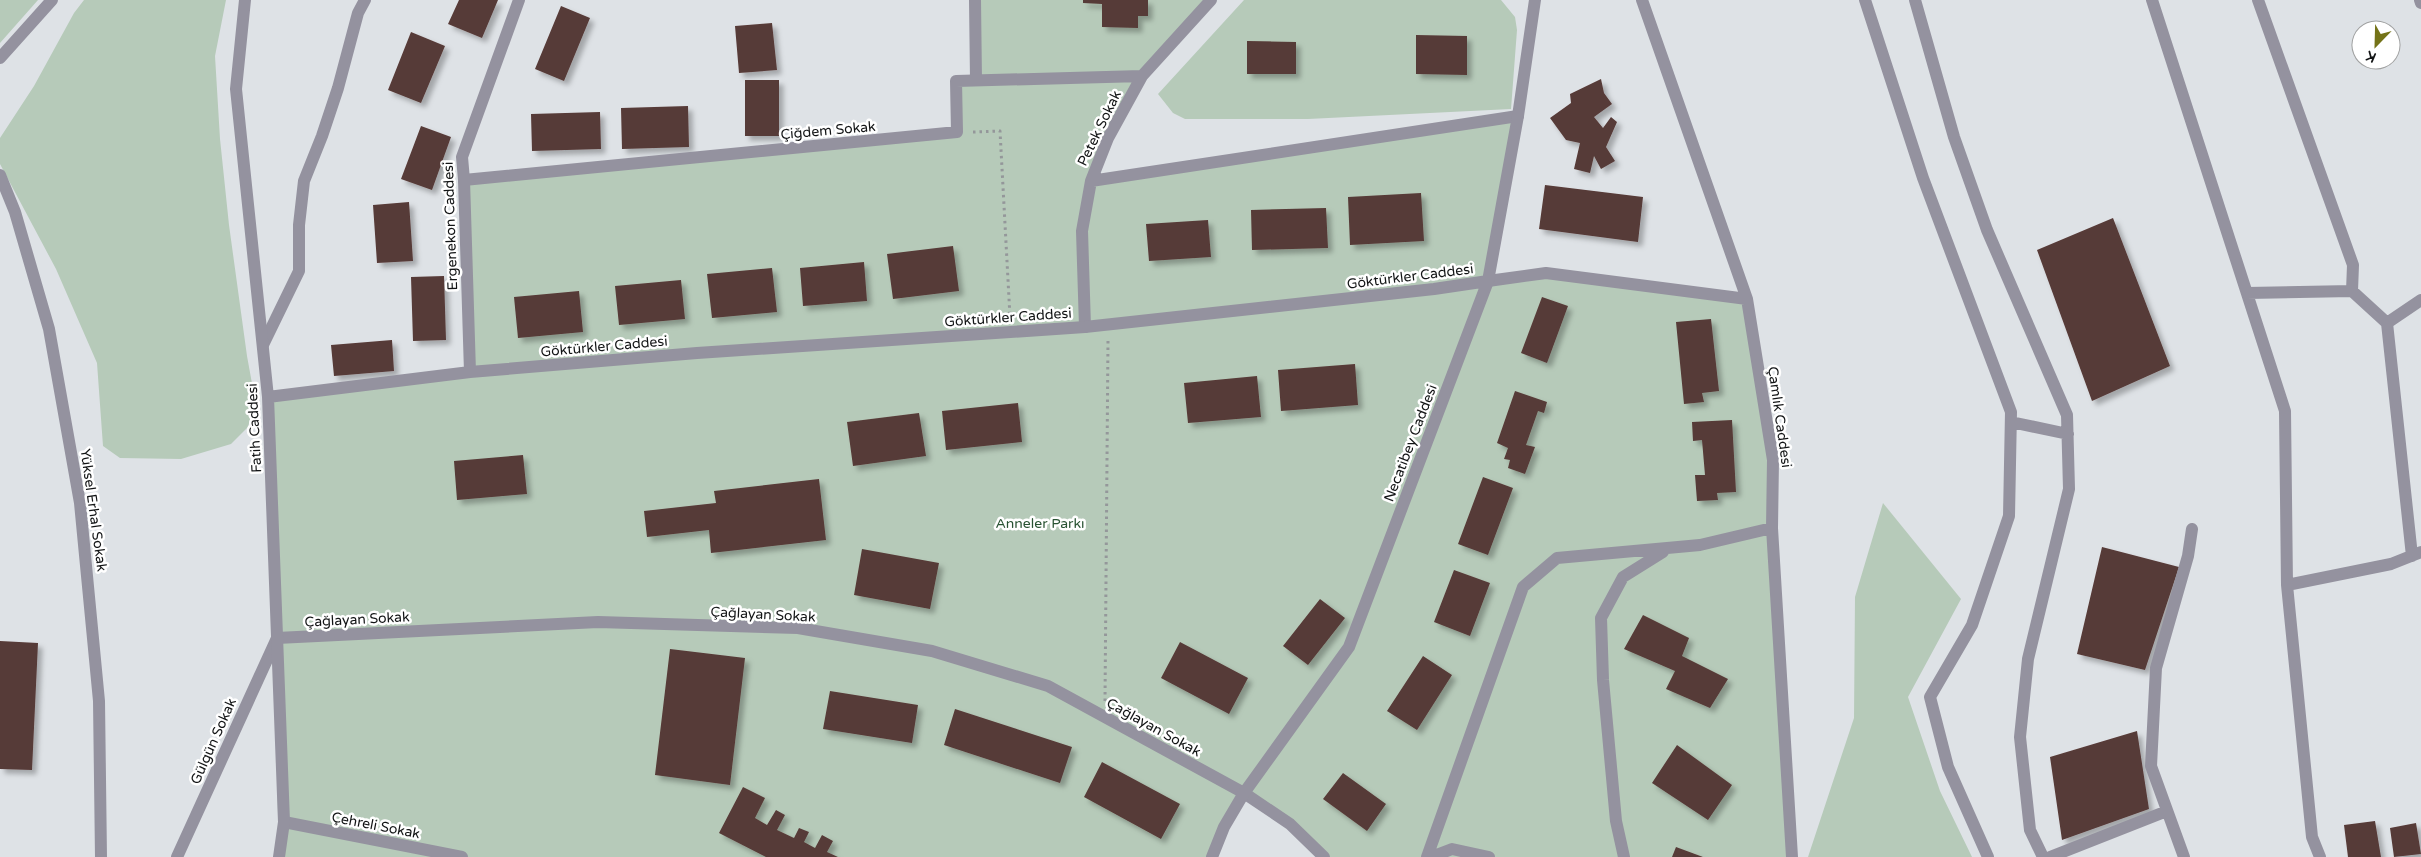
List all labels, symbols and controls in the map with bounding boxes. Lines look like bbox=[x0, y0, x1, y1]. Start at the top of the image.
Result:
north arrow bbox=[2351, 20, 2401, 70]
text: K bbox=[2363, 47, 2379, 66]
street label: Petek Sokak bbox=[1074, 87, 1125, 169]
street label: Çiğdem Sokak bbox=[780, 118, 877, 143]
street label: Ergenekon Caddesi bbox=[440, 161, 461, 291]
street label: Göktürkler Caddesi bbox=[1346, 260, 1474, 293]
street label: Göktürkler Caddesi bbox=[944, 305, 1072, 330]
street label: Göktürkler Caddesi bbox=[540, 332, 668, 361]
street label: Çamlık Caddesi bbox=[1764, 365, 1795, 469]
street label: Necatibey Caddesi bbox=[1380, 382, 1441, 504]
street label: Fatih Caddesi bbox=[244, 383, 265, 473]
street label: Yüksel Erhal Sokak bbox=[76, 448, 111, 573]
park label: Anneler Parkı bbox=[995, 515, 1085, 532]
street label: Çağlayan Sokak bbox=[710, 603, 816, 626]
street label: Çağlayan Sokak bbox=[304, 608, 410, 631]
street label: Çağlayan Sokak bbox=[1104, 694, 1204, 761]
street label: Gülgün Sokak bbox=[187, 695, 240, 787]
street label: Çehreli Sokak bbox=[330, 809, 422, 842]

